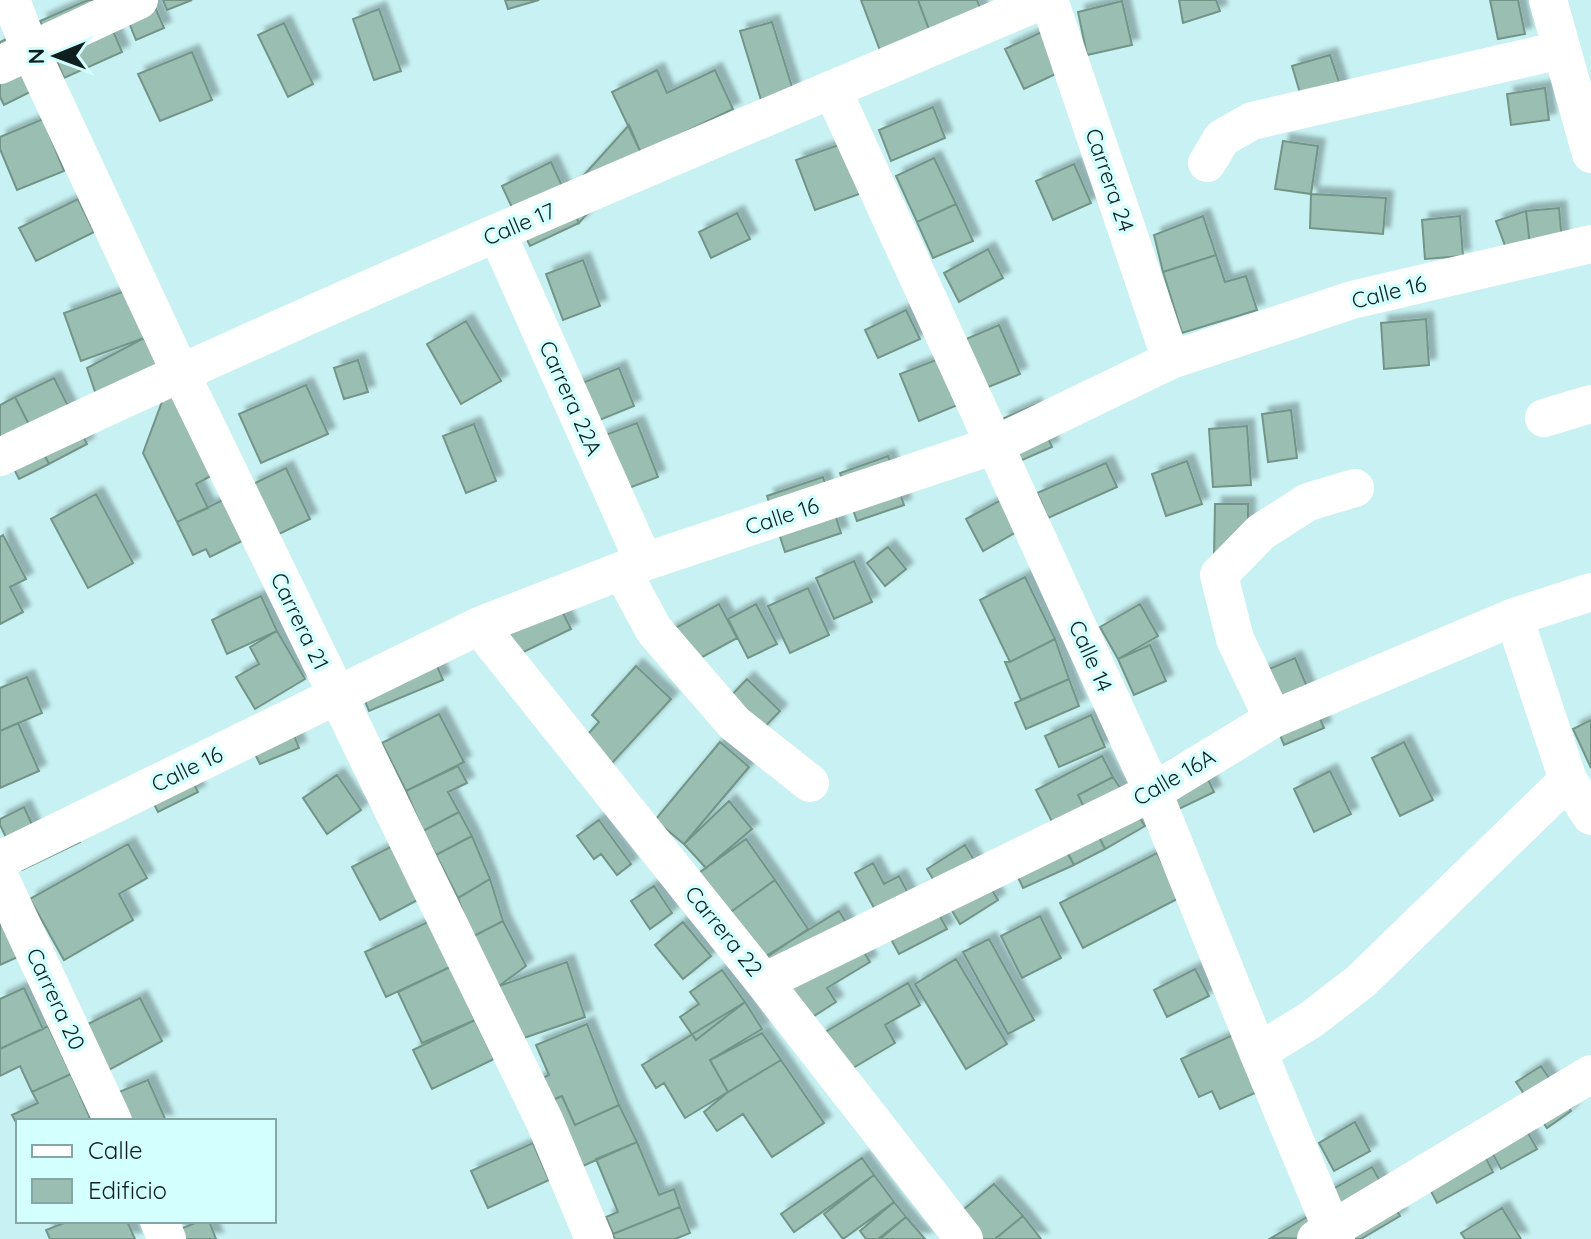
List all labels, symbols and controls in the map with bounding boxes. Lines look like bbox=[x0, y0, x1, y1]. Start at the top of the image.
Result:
north arrow bbox=[16, 16, 96, 96]
text: N bbox=[22, 48, 50, 65]
street label: Carrera 24 bbox=[1079, 125, 1141, 235]
street label: Calle 17 bbox=[479, 196, 559, 252]
street label: Calle 16 bbox=[1349, 269, 1429, 315]
street label: Carrera 22A bbox=[533, 336, 609, 460]
street label: Calle 16 bbox=[742, 491, 823, 541]
street label: Carrera 21 bbox=[265, 568, 335, 674]
street label: Calle 14 bbox=[1063, 616, 1119, 696]
street label: Calle 16 bbox=[147, 740, 227, 798]
street label: Calle 16A bbox=[1128, 742, 1220, 812]
street label: Carrera 22 bbox=[679, 880, 769, 982]
street label: Carrera 20 bbox=[20, 943, 92, 1055]
legend bbox=[16, 1119, 276, 1223]
text: Calle bbox=[88, 1135, 143, 1165]
text: Edificio bbox=[88, 1175, 167, 1205]

